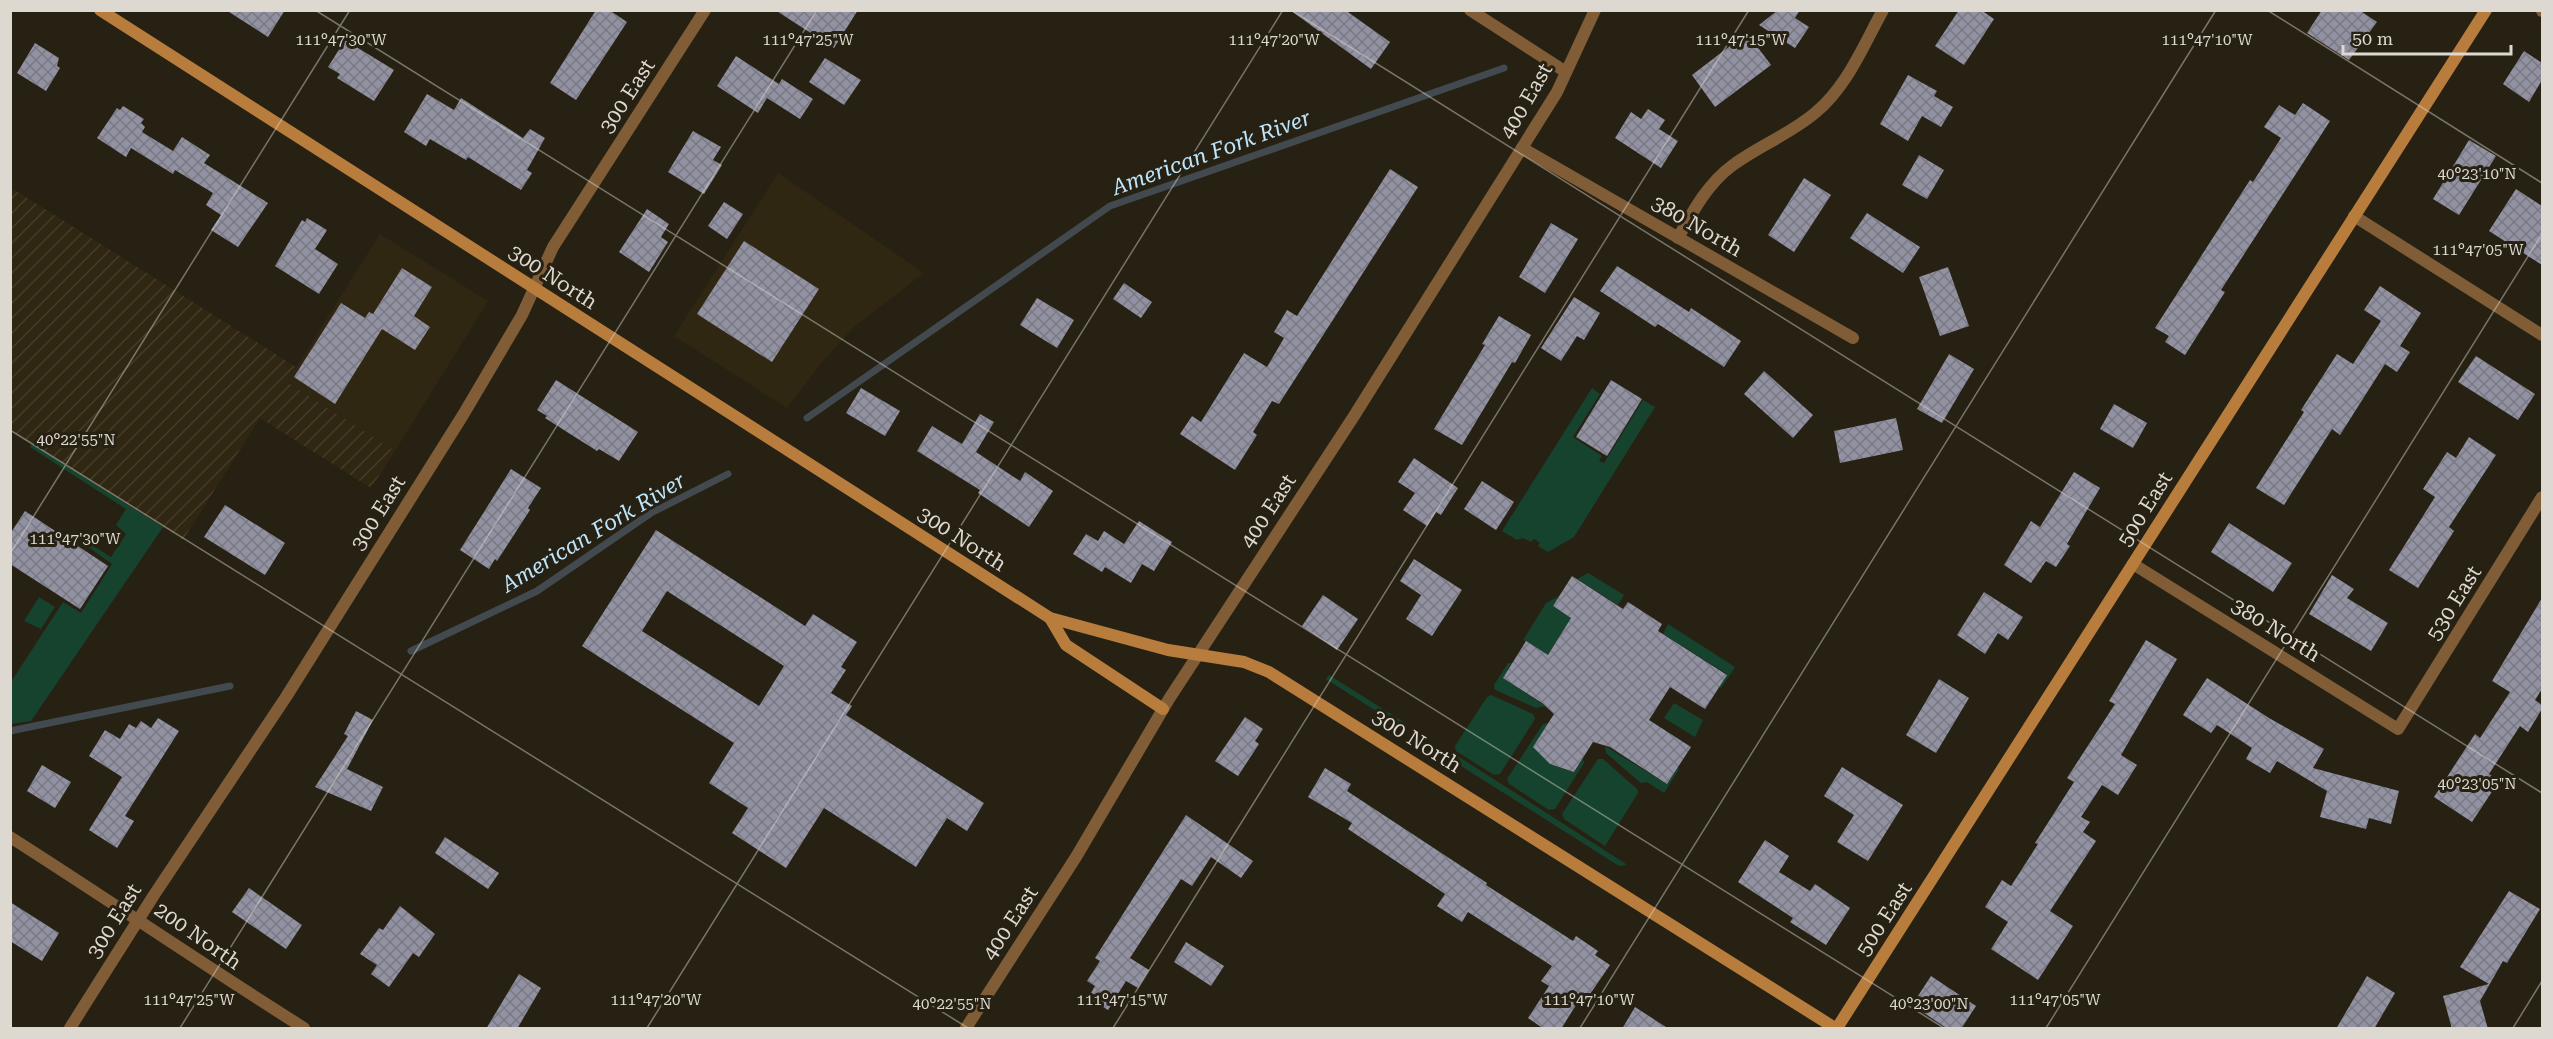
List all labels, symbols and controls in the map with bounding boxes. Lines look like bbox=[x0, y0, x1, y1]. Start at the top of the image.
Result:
scale bar bbox=[2343, 18, 2511, 56]
text: 50 m bbox=[2352, 28, 2393, 49]
text: 111°47'30"W bbox=[296, 31, 387, 49]
text: 111°47'25"W bbox=[763, 31, 854, 49]
text: 111°47'20"W bbox=[1229, 31, 1320, 49]
text: 111°47'15"W bbox=[1696, 31, 1787, 49]
text: 111°47'10"W bbox=[2162, 31, 2253, 49]
street label: 300 East bbox=[594, 54, 660, 137]
street label: 400 East bbox=[1495, 59, 1557, 143]
water label: American Fork River bbox=[1106, 105, 1314, 201]
text: 40°23'10"N bbox=[2437, 165, 2517, 183]
street label: 380 North bbox=[1648, 191, 1747, 262]
street label: 300 North bbox=[504, 240, 602, 315]
text: 111°47'05"W bbox=[2433, 241, 2524, 259]
text: 40°22'55"N bbox=[36, 431, 116, 449]
street label: 500 East bbox=[2113, 467, 2177, 551]
water label: American Fork River bbox=[495, 468, 690, 598]
street label: 400 East bbox=[1235, 469, 1301, 552]
street label: 300 East bbox=[346, 471, 410, 555]
street label: 300 North bbox=[913, 502, 1011, 577]
text: 111°47'30"W bbox=[30, 530, 121, 548]
street label: 530 East bbox=[2422, 561, 2486, 645]
street label: 380 North bbox=[2227, 593, 2325, 667]
street label: 300 North bbox=[1368, 704, 1466, 778]
text: 40°23'05"N bbox=[2437, 775, 2517, 793]
street label: 500 East bbox=[1851, 877, 1917, 960]
street label: 300 East bbox=[82, 879, 146, 963]
street label: 400 East bbox=[977, 881, 1043, 964]
street label: 200 North bbox=[150, 897, 246, 975]
text: 111°47'25"W bbox=[144, 991, 235, 1009]
text: 111°47'20"W bbox=[611, 991, 702, 1009]
text: 111°47'15"W bbox=[1077, 991, 1168, 1009]
text: 111°47'10"W bbox=[1544, 991, 1635, 1009]
text: 111°47'05"W bbox=[2010, 991, 2101, 1009]
text: 40°22'55"N bbox=[912, 995, 992, 1013]
text: 40°23'00"N bbox=[1889, 995, 1969, 1013]

